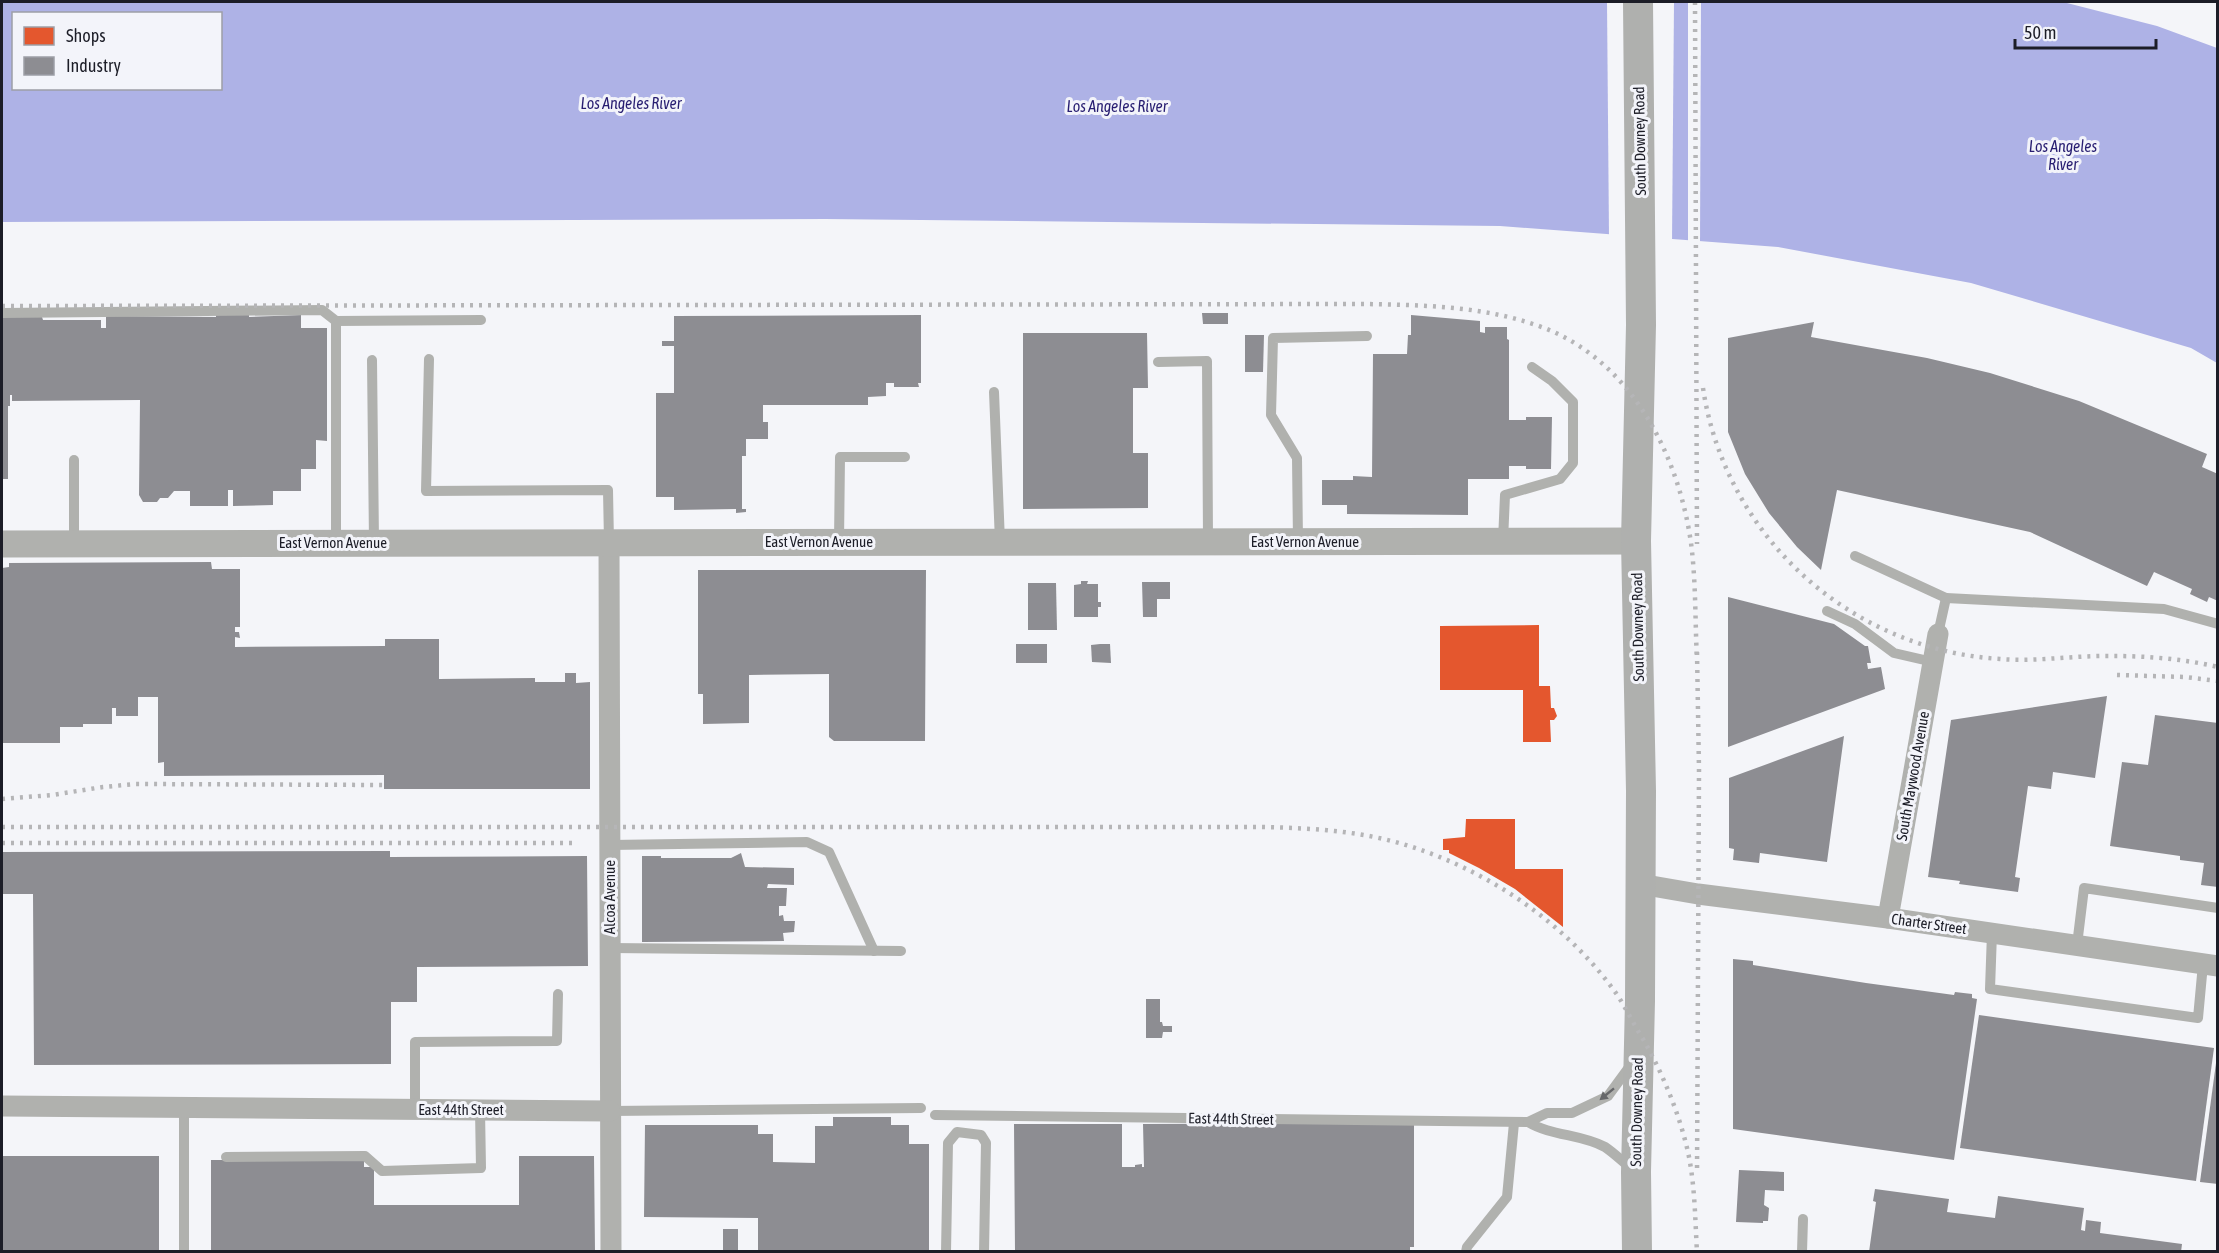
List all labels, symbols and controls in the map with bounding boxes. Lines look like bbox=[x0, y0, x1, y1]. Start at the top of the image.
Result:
legend bbox=[12, 12, 222, 90]
scale bar bbox=[2015, 12, 2156, 50]
text: 50 m bbox=[2024, 22, 2056, 43]
text: Shops bbox=[66, 25, 106, 46]
text: Industry bbox=[66, 55, 121, 76]
street label: South Downey Road bbox=[1630, 86, 1649, 196]
water label: Los Angeles River bbox=[581, 94, 683, 113]
water label: Los Angeles River bbox=[1067, 97, 1169, 116]
water label: Los Angeles River bbox=[2029, 137, 2098, 173]
street label: East Vernon Avenue bbox=[765, 533, 873, 550]
street label: East Vernon Avenue bbox=[1251, 533, 1359, 550]
street label: East Vernon Avenue bbox=[279, 534, 387, 551]
street label: South Downey Road bbox=[1628, 572, 1647, 682]
street label: South Maywood Avenue bbox=[1893, 710, 1932, 842]
street label: Alcoa Avenue bbox=[601, 860, 618, 934]
street label: Charter Street bbox=[1890, 910, 1968, 937]
street label: South Downey Road bbox=[1627, 1057, 1646, 1167]
one-way arrow bbox=[1599, 1088, 1615, 1100]
street label: East 44th Street bbox=[418, 1101, 504, 1118]
street label: East 44th Street bbox=[1188, 1109, 1274, 1128]

